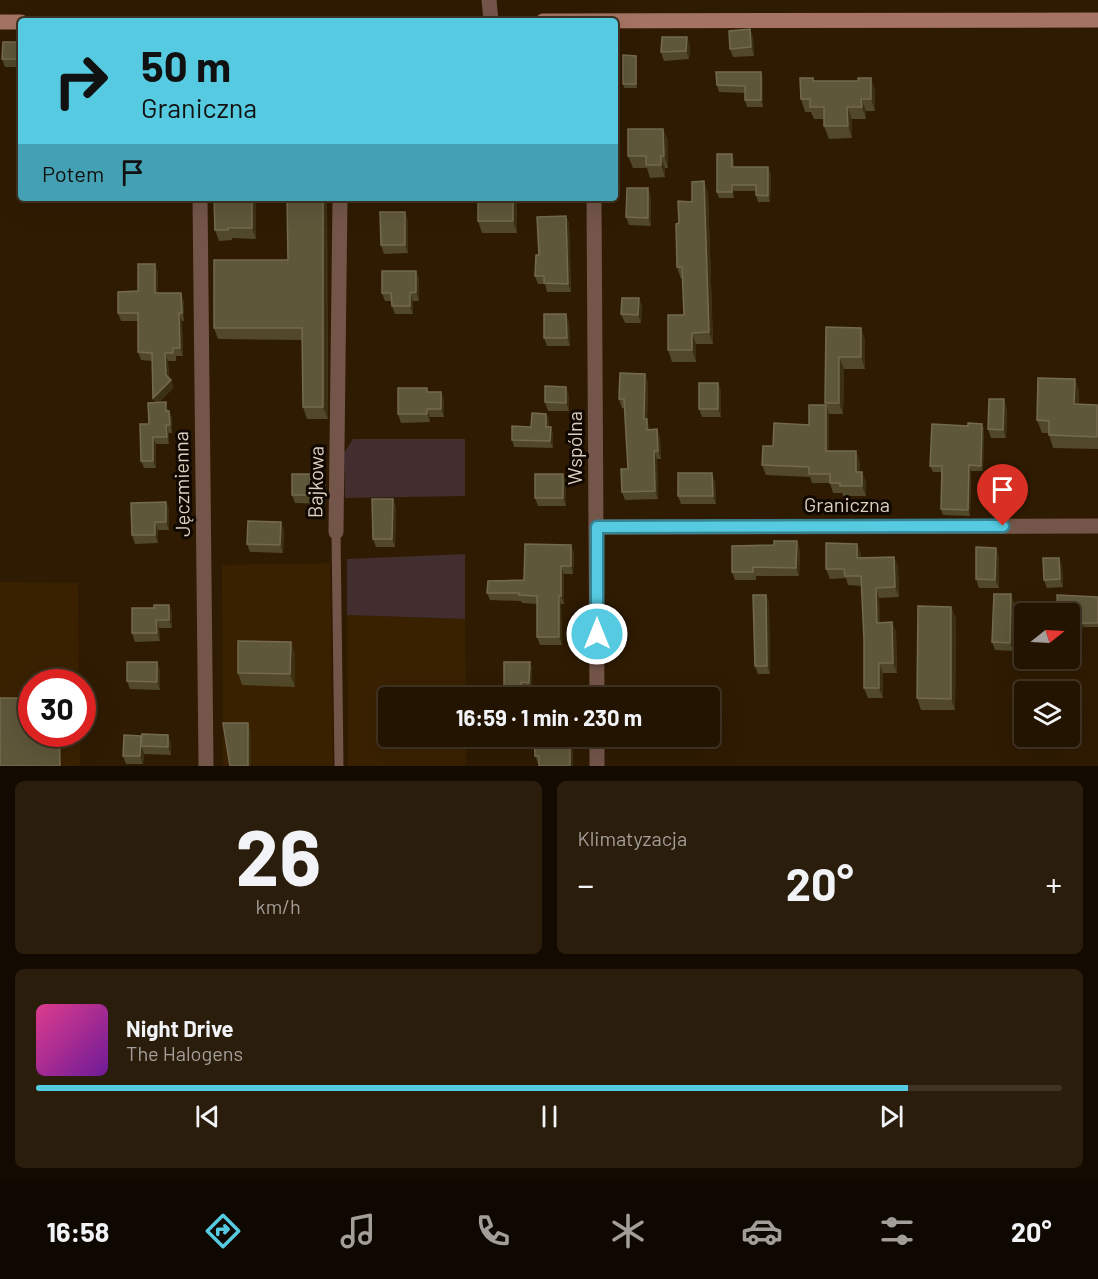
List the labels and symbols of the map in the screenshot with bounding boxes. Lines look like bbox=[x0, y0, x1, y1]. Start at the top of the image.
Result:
street label: Wspólna bbox=[562, 411, 586, 485]
street label: Jęczmienna bbox=[168, 431, 194, 537]
street label: Bajkowa bbox=[302, 446, 328, 518]
pin bbox=[977, 464, 1028, 526]
street label: Graniczna bbox=[804, 492, 890, 516]
position arrow bbox=[565, 602, 629, 666]
north arrow bbox=[1014, 603, 1080, 669]
speed limit sign: 30 bbox=[18, 669, 96, 747]

